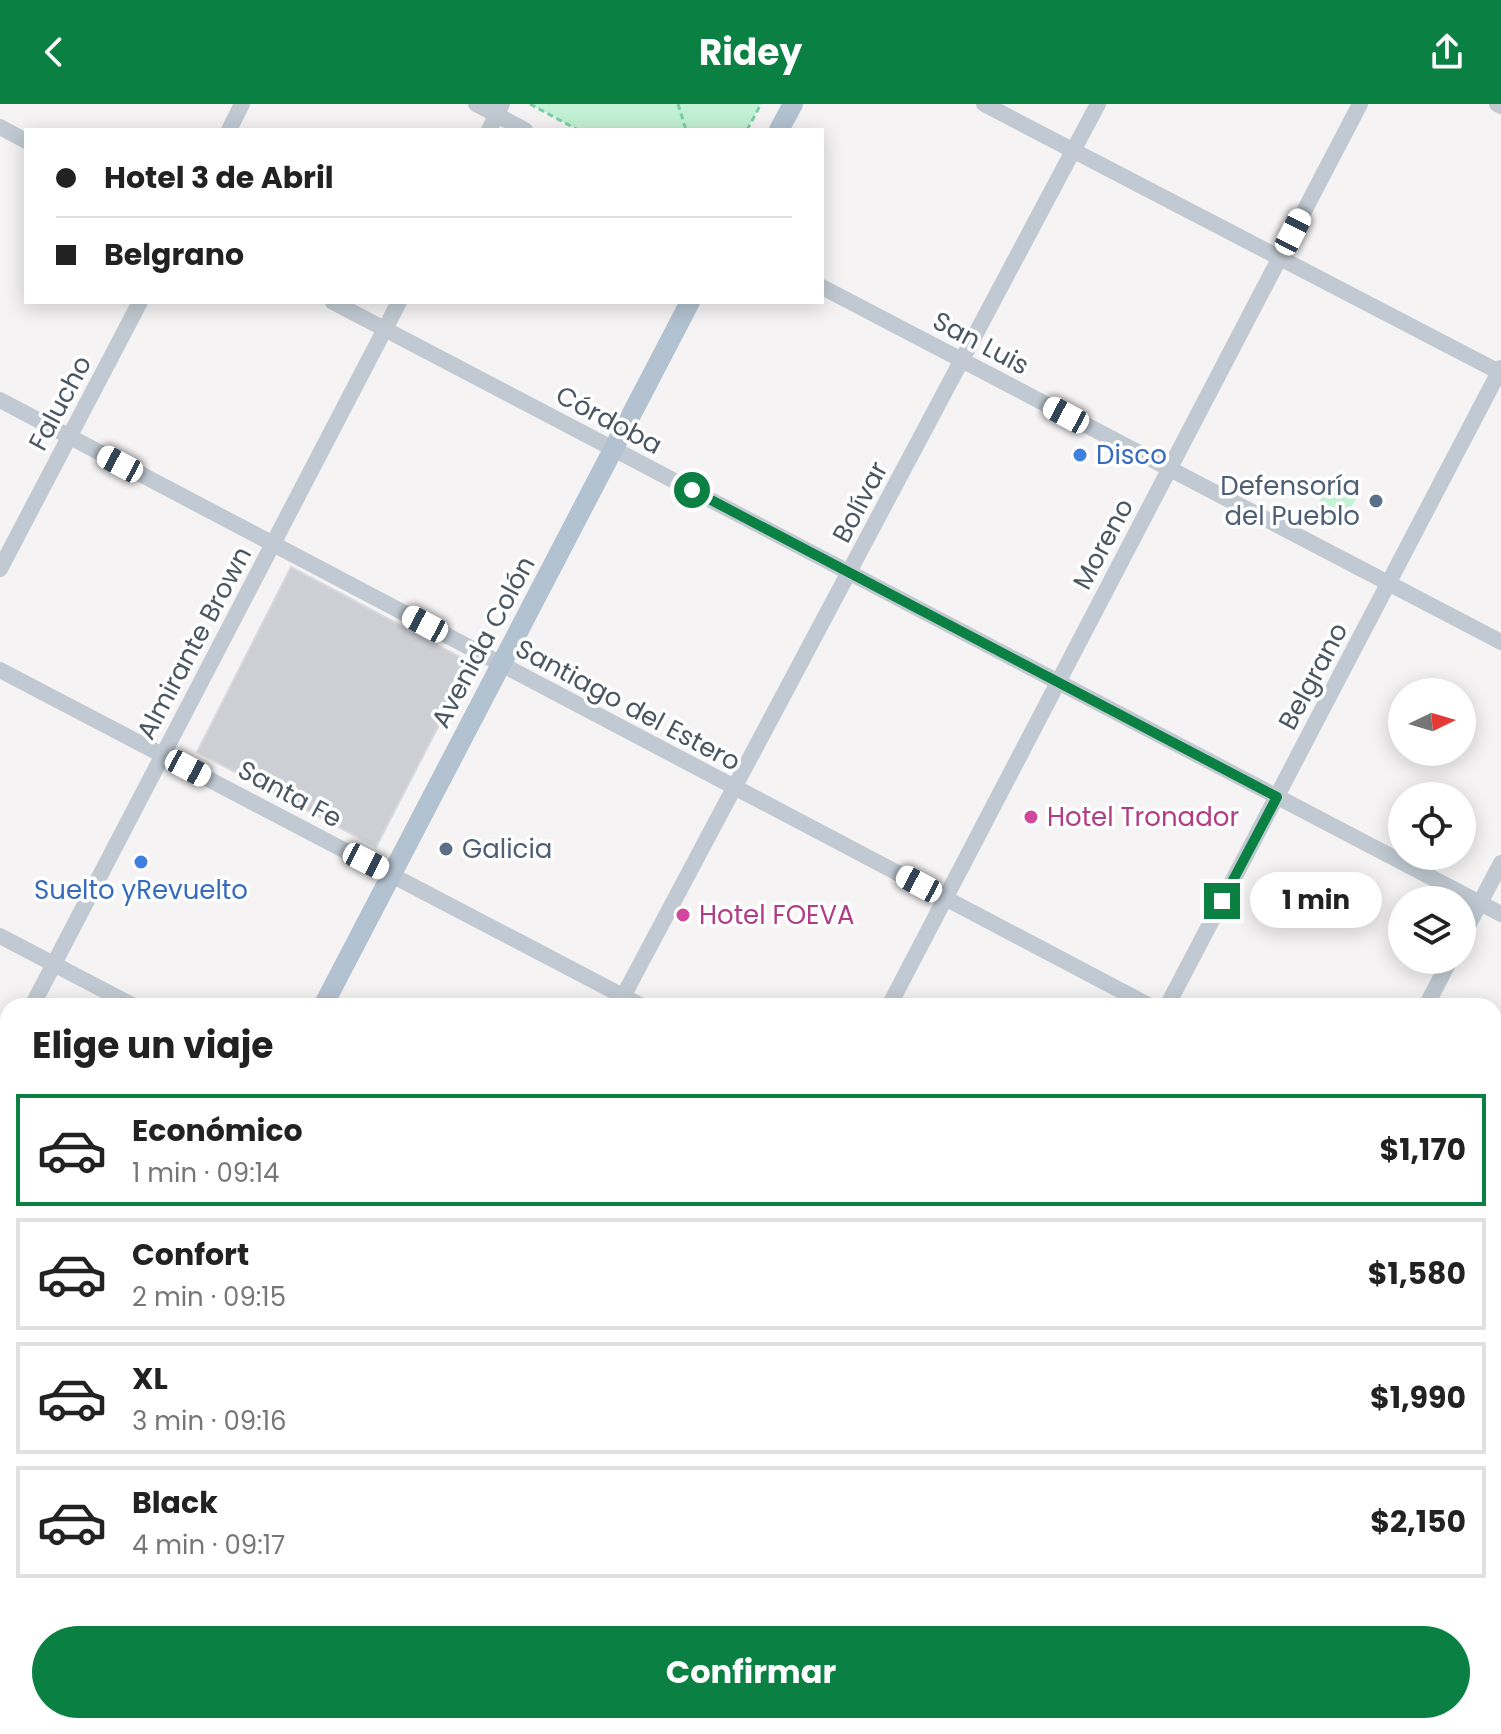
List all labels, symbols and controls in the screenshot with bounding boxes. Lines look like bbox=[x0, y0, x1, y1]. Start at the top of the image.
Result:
text: Ridey bbox=[699, 27, 802, 78]
icon: back bbox=[32, 30, 76, 74]
icon: share bbox=[1425, 30, 1469, 74]
text: Hotel 3 de Abril bbox=[104, 156, 334, 199]
car bbox=[1271, 205, 1315, 259]
text: Belgrano bbox=[104, 233, 244, 276]
street label: San Luis bbox=[927, 303, 1035, 383]
street label: Falucho bbox=[20, 349, 100, 457]
street label: Córdoba bbox=[549, 377, 669, 463]
car bbox=[1039, 393, 1093, 437]
place label: Disco bbox=[1096, 437, 1167, 473]
car bbox=[93, 442, 147, 486]
marker: Disco bbox=[1071, 446, 1089, 464]
street label: Bolívar bbox=[824, 455, 896, 549]
place label: Defensoría del Pueblo bbox=[1220, 468, 1360, 534]
route start bbox=[674, 472, 710, 508]
street label: Moreno bbox=[1064, 492, 1142, 596]
marker: Defensoría del Pueblo bbox=[1367, 492, 1385, 510]
street label: Almirante Brown bbox=[128, 540, 260, 746]
street label: Avenida Colón bbox=[423, 550, 543, 734]
car bbox=[398, 602, 452, 646]
street label: Belgrano bbox=[1270, 616, 1356, 736]
street label: Santiago del Estero bbox=[509, 630, 747, 780]
north arrow bbox=[1388, 678, 1476, 766]
map controls bbox=[1388, 678, 1476, 974]
car bbox=[161, 746, 215, 790]
street label: Santa Fe bbox=[232, 752, 348, 836]
button: locate bbox=[1388, 782, 1476, 870]
place label: Hotel Tronador bbox=[1047, 799, 1239, 835]
marker: Hotel Tronador bbox=[1022, 808, 1040, 826]
place label: Galicia bbox=[462, 831, 552, 867]
car bbox=[339, 839, 393, 883]
marker: Galicia bbox=[437, 840, 455, 858]
marker: Suelto yRevuelto bbox=[132, 853, 150, 871]
car bbox=[892, 862, 946, 906]
place label: Suelto yRevuelto bbox=[34, 872, 248, 908]
callout: 1 min bbox=[1250, 873, 1382, 929]
text: 1 min bbox=[1282, 882, 1350, 918]
route end bbox=[1204, 883, 1240, 919]
button: layers bbox=[1388, 886, 1476, 974]
place label: Hotel FOEVA bbox=[699, 897, 855, 933]
marker: Hotel FOEVA bbox=[674, 906, 692, 924]
text: Elige un viaje bbox=[32, 1020, 274, 1071]
text: Económico bbox=[132, 1109, 303, 1152]
icon: car bbox=[36, 1114, 108, 1186]
text: $1,170 bbox=[1379, 1128, 1466, 1171]
text: 1 min · 09:14 bbox=[132, 1155, 279, 1191]
text: Confort bbox=[132, 1233, 249, 1276]
icon: car bbox=[36, 1238, 108, 1310]
text: $1,580 bbox=[1368, 1252, 1466, 1295]
text: 2 min · 09:15 bbox=[132, 1279, 286, 1315]
text: XL bbox=[132, 1357, 168, 1400]
icon: car bbox=[36, 1362, 108, 1434]
text: $1,990 bbox=[1370, 1376, 1466, 1419]
text: 3 min · 09:16 bbox=[132, 1403, 287, 1439]
text: Black bbox=[132, 1481, 218, 1524]
icon: car bbox=[36, 1486, 108, 1558]
text: $2,150 bbox=[1370, 1500, 1466, 1543]
text: 4 min · 09:17 bbox=[132, 1527, 285, 1563]
button: Confirmar bbox=[32, 1626, 1470, 1718]

